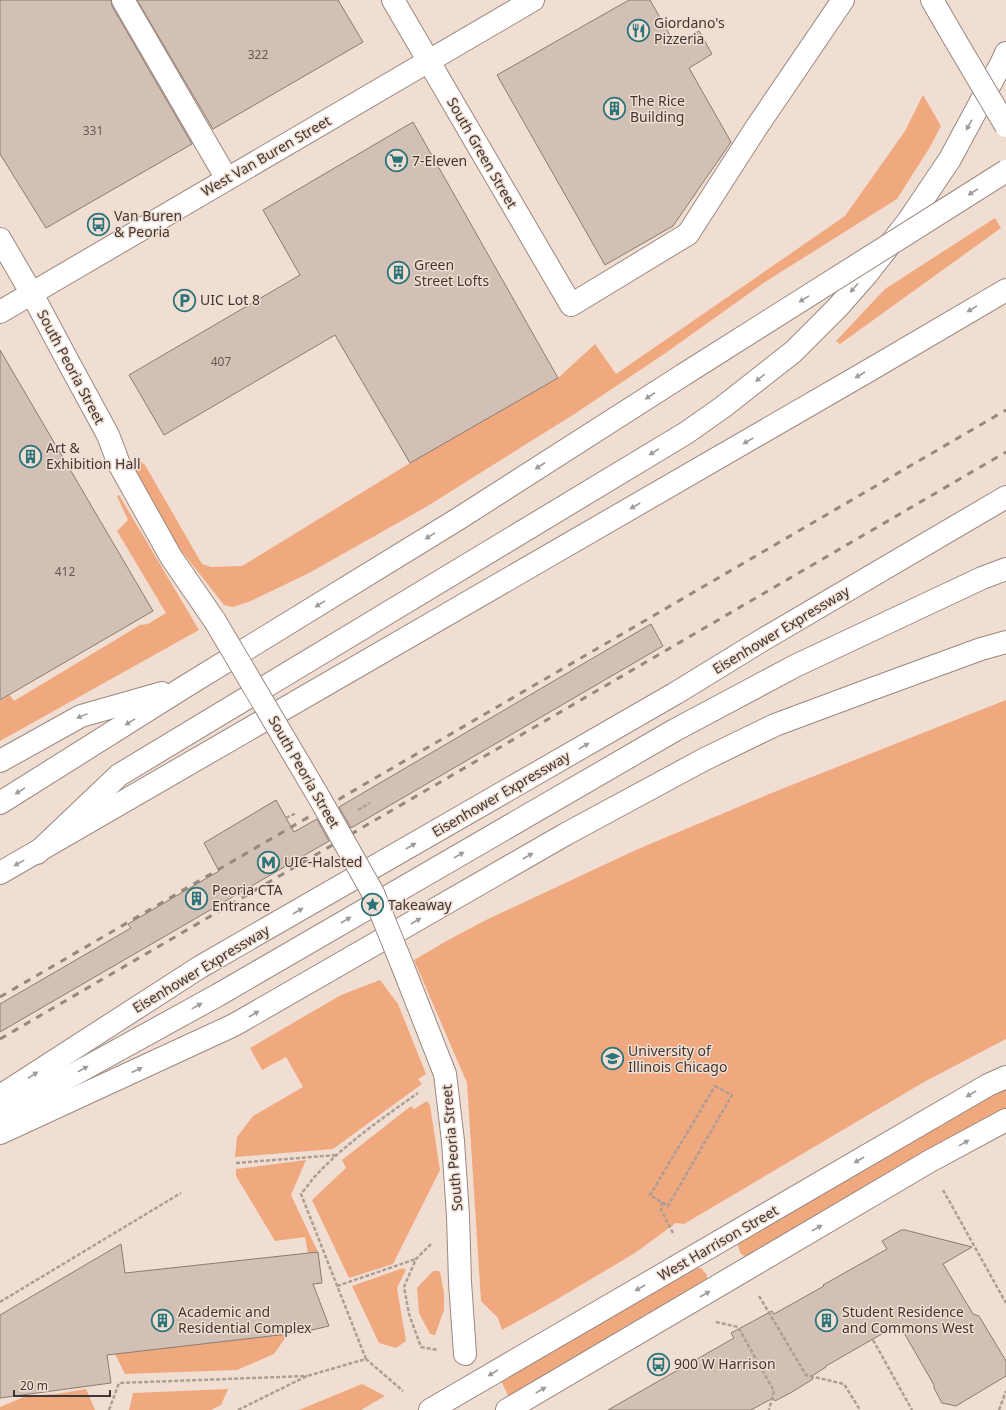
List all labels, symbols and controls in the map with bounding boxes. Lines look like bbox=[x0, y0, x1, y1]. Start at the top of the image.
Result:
place label: Giordano's Pizzeria bbox=[654, 13, 725, 48]
restaurant icon: Giordano's Pizzeria bbox=[625, 18, 651, 44]
house number: 322 bbox=[248, 46, 268, 63]
place label: The Rice Building bbox=[630, 91, 685, 126]
street label: South Green Street bbox=[443, 94, 522, 212]
building icon: The Rice Building bbox=[601, 96, 627, 122]
street label: West Van Buren Street bbox=[197, 111, 334, 201]
one-way arrow bbox=[965, 119, 972, 131]
house number: 331 bbox=[83, 122, 103, 139]
supermarket icon: 7-Eleven bbox=[384, 148, 410, 174]
place label: 7-Eleven bbox=[412, 151, 467, 170]
one-way arrow bbox=[968, 188, 978, 196]
place label: Van Buren & Peoria bbox=[114, 206, 182, 241]
bus stop icon: Van Buren & Peoria bbox=[85, 211, 111, 237]
place label: Green Street Lofts bbox=[414, 255, 489, 290]
building icon: Green Street Lofts bbox=[386, 260, 412, 286]
one-way arrow bbox=[850, 283, 859, 294]
parking icon: UIC Lot 8 bbox=[172, 287, 198, 313]
place label: UIC Lot 8 bbox=[200, 290, 260, 309]
one-way arrow bbox=[798, 295, 810, 302]
street label: South Peoria Street bbox=[33, 306, 110, 427]
one-way arrow bbox=[966, 306, 978, 313]
house number: 407 bbox=[211, 353, 231, 370]
one-way arrow bbox=[854, 372, 866, 379]
one-way arrow bbox=[755, 373, 766, 382]
one-way arrow bbox=[645, 392, 655, 400]
one-way arrow bbox=[742, 437, 754, 444]
place label: Art & Exhibition Hall bbox=[46, 438, 141, 473]
building icon: Art & Exhibition Hall bbox=[18, 443, 44, 469]
one-way arrow bbox=[648, 449, 660, 456]
one-way arrow bbox=[534, 463, 546, 470]
one-way arrow bbox=[630, 502, 641, 509]
one-way arrow bbox=[425, 532, 436, 540]
house number: 412 bbox=[55, 563, 75, 580]
street label: Eisenhower Expressway bbox=[709, 581, 853, 678]
one-way arrow bbox=[315, 600, 325, 608]
street label: South Peoria Street bbox=[264, 712, 344, 831]
one-way arrow bbox=[75, 714, 87, 720]
one-way arrow bbox=[125, 718, 135, 726]
one-way arrow bbox=[578, 743, 590, 750]
street label: Eisenhower Expressway bbox=[428, 746, 574, 841]
one-way arrow bbox=[15, 787, 25, 795]
one-way arrow bbox=[405, 843, 417, 850]
metro station icon: UIC-Halsted bbox=[255, 849, 281, 875]
place label: UIC-Halsted bbox=[284, 852, 362, 871]
one-way arrow bbox=[453, 852, 465, 859]
one-way arrow bbox=[522, 853, 534, 860]
one-way arrow bbox=[13, 860, 25, 866]
place label: Peoria CTA Entrance bbox=[212, 880, 282, 915]
building icon: Peoria CTA Entrance bbox=[183, 885, 209, 911]
place icon: Takeaway bbox=[360, 892, 386, 918]
place label: Takeaway bbox=[388, 895, 453, 914]
one-way arrow bbox=[292, 907, 304, 914]
one-way arrow bbox=[340, 917, 352, 924]
one-way arrow bbox=[410, 917, 422, 924]
street label: Eisenhower Expressway bbox=[129, 920, 273, 1017]
one-way arrow bbox=[191, 1003, 203, 1009]
one-way arrow bbox=[248, 1010, 260, 1017]
place label: University of Illinois Chicago bbox=[628, 1041, 727, 1076]
school or university icon: University of Illinois Chicago bbox=[599, 1046, 625, 1072]
one-way arrow bbox=[77, 1065, 89, 1072]
one-way arrow bbox=[132, 1067, 143, 1073]
one-way arrow bbox=[28, 1071, 38, 1079]
street label: South Peoria Street bbox=[437, 1084, 466, 1212]
one-way arrow bbox=[965, 1091, 977, 1098]
one-way arrow bbox=[959, 1139, 970, 1146]
one-way arrow bbox=[853, 1157, 865, 1164]
street label: West Harrison Street bbox=[654, 1200, 781, 1285]
one-way arrow bbox=[811, 1225, 823, 1232]
one-way arrow bbox=[634, 1285, 646, 1292]
one-way arrow bbox=[699, 1291, 711, 1298]
place label: Academic and Residential Complex bbox=[178, 1302, 312, 1337]
place label: Student Residence and Commons West bbox=[842, 1302, 974, 1337]
building icon: Academic and Residential Complex bbox=[150, 1307, 176, 1333]
building icon: Student Residence and Commons West bbox=[814, 1307, 840, 1333]
bus stop icon: 900 W Harrison bbox=[645, 1351, 671, 1377]
place label: 900 W Harrison bbox=[674, 1354, 776, 1373]
one-way arrow bbox=[487, 1370, 499, 1377]
scale bar bbox=[14, 1372, 110, 1398]
text: 20 m bbox=[20, 1377, 48, 1394]
one-way arrow bbox=[535, 1387, 547, 1394]

